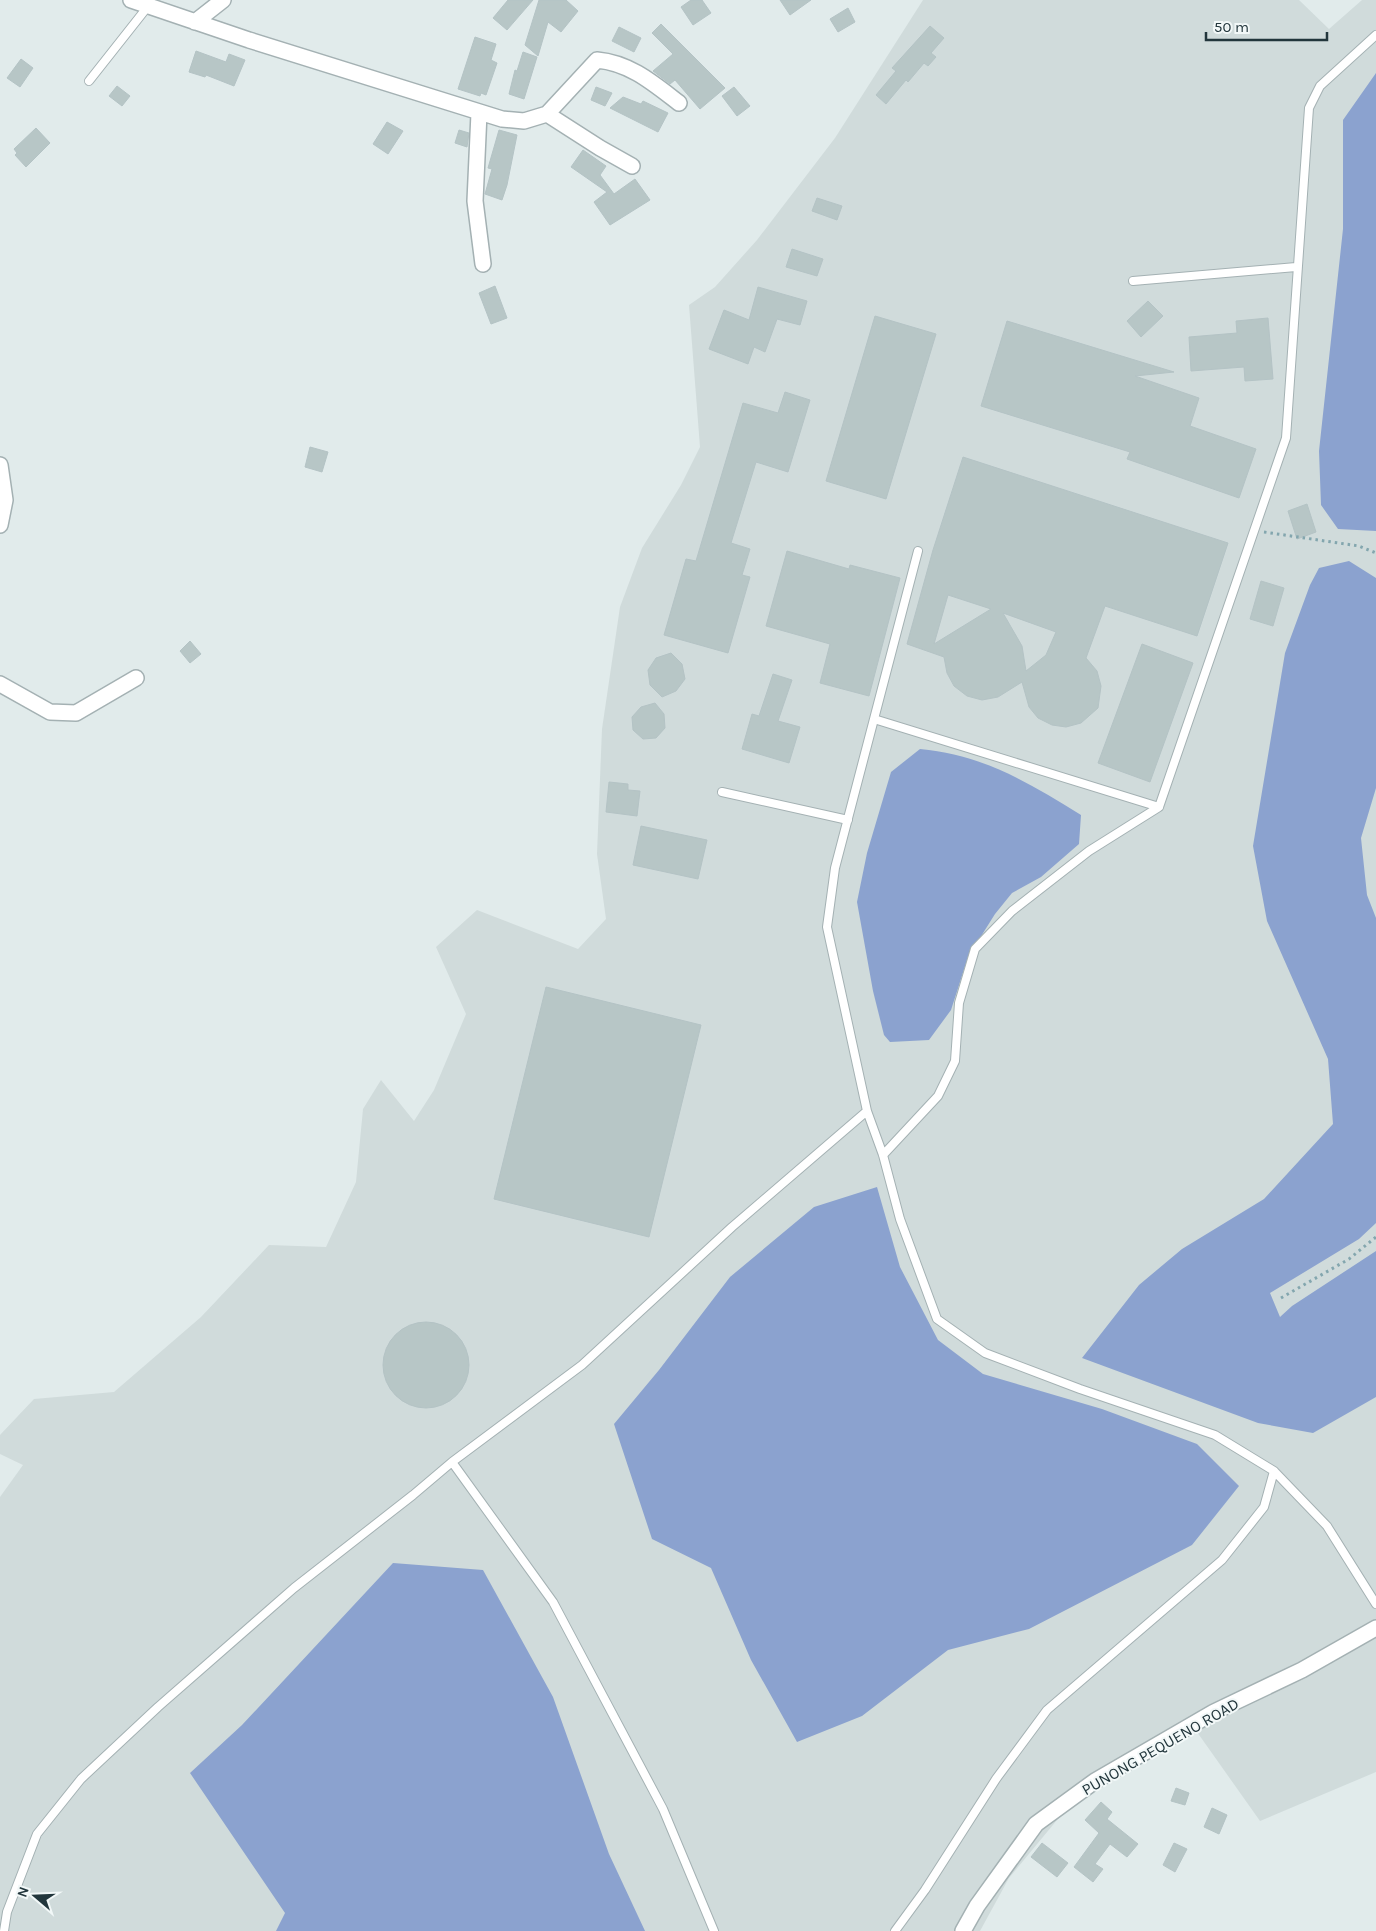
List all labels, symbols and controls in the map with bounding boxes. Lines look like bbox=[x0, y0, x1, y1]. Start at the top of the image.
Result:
scale bar bbox=[1206, 10, 1327, 42]
text: 50 m bbox=[1214, 18, 1249, 36]
street label: PUNONG PEQUENO ROAD bbox=[1078, 1694, 1242, 1799]
north arrow bbox=[10, 1871, 60, 1921]
text: N bbox=[14, 1884, 33, 1899]

